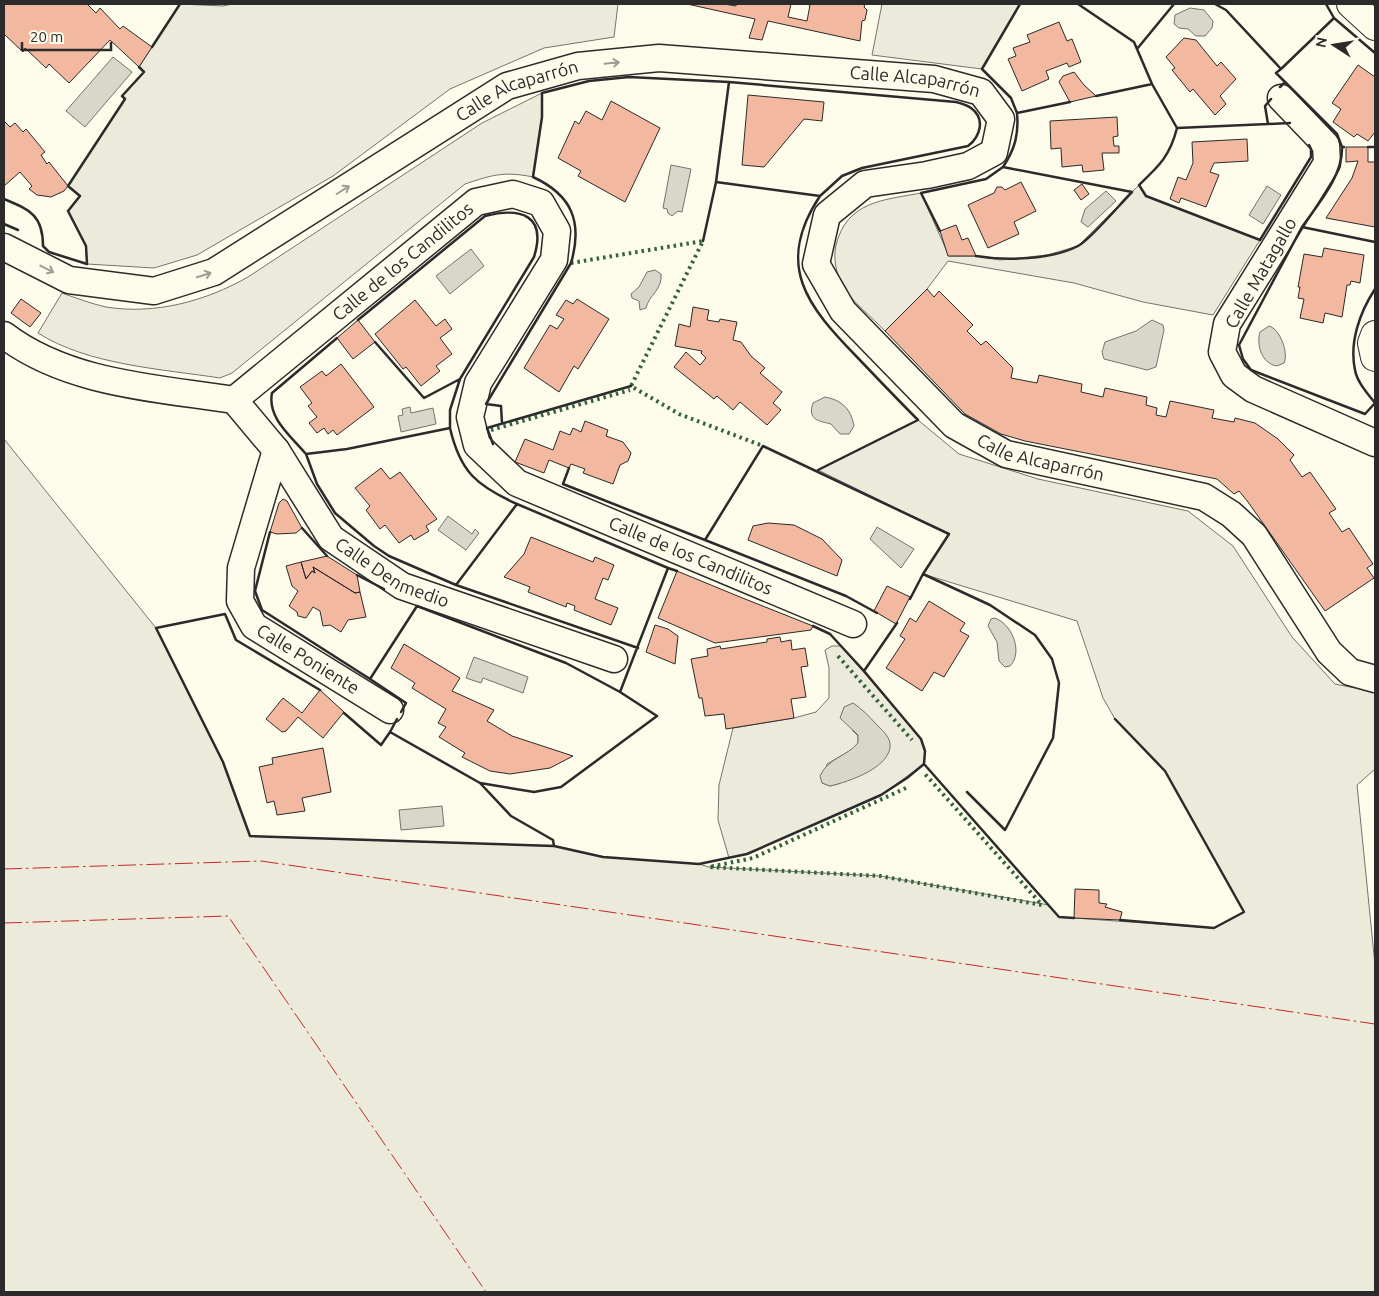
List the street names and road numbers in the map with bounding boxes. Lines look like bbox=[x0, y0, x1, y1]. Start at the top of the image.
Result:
street label: Calle Alcaparrón bbox=[452, 55, 580, 125]
street label: Calle Alcaparrón bbox=[849, 62, 983, 100]
street label: Calle de los Candilitos bbox=[328, 198, 477, 324]
street label: Calle Matagallo bbox=[1220, 214, 1300, 331]
street label: Calle Alcaparrón bbox=[974, 429, 1106, 484]
street label: Calle de los Candilitos bbox=[606, 512, 776, 598]
street label: Calle Denmedio bbox=[332, 533, 452, 610]
street label: Calle Poniente bbox=[253, 619, 363, 698]

